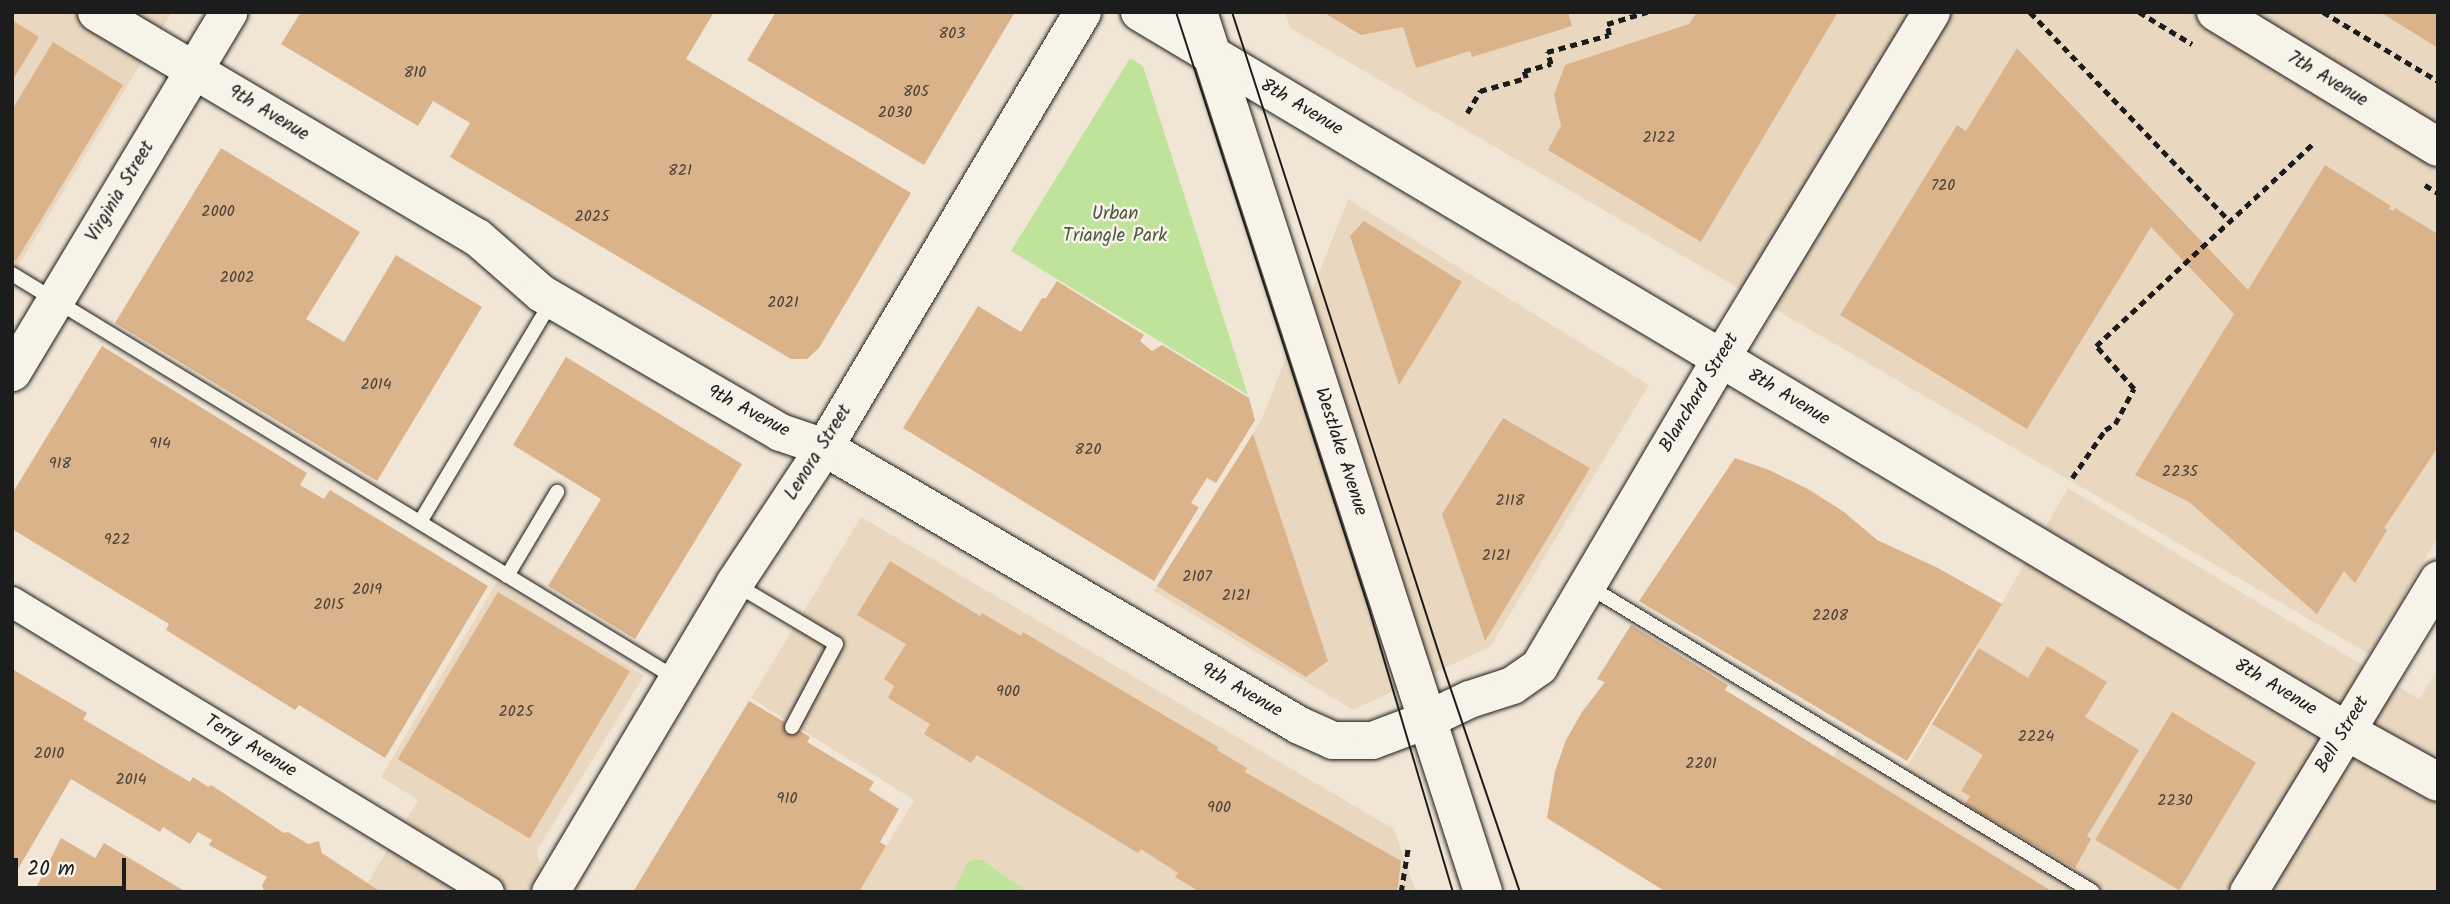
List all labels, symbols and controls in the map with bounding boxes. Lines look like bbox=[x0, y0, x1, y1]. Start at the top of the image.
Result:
house number: 803 bbox=[939, 24, 965, 44]
street label: 7th Avenue bbox=[2283, 47, 2371, 113]
house number: 810 bbox=[404, 63, 426, 83]
street label: 8th Avenue bbox=[1255, 74, 1347, 142]
street label: 9th Avenue bbox=[223, 81, 313, 147]
house number: 805 bbox=[903, 82, 929, 102]
house number: 2030 bbox=[878, 103, 912, 123]
house number: 2122 bbox=[1643, 128, 1675, 148]
street label: Virginia Street bbox=[82, 137, 160, 247]
house number: 821 bbox=[668, 161, 692, 181]
house number: 720 bbox=[1931, 176, 1955, 196]
house number: 2000 bbox=[201, 202, 235, 222]
park label: Urban Triangle Park bbox=[1063, 204, 1167, 248]
house number: 2025 bbox=[574, 207, 610, 227]
house number: 2002 bbox=[220, 268, 254, 288]
house number: 2021 bbox=[767, 293, 799, 313]
street label: Blanchard Street bbox=[1655, 329, 1745, 457]
street label: 8th Avenue bbox=[1742, 364, 1834, 432]
house number: 2014 bbox=[360, 375, 392, 395]
street label: 9th Avenue bbox=[703, 381, 793, 443]
street label: Westlake Avenue bbox=[1309, 385, 1371, 519]
street label: Lenora Street bbox=[781, 401, 857, 505]
house number: 914 bbox=[149, 434, 171, 454]
house number: 820 bbox=[1075, 440, 1101, 460]
house number: 918 bbox=[49, 454, 71, 474]
house number: 2235 bbox=[2162, 462, 2198, 482]
house number: 2118 bbox=[1496, 491, 1524, 511]
house number: 922 bbox=[104, 530, 130, 550]
house number: 2121 bbox=[1482, 546, 1510, 566]
house number: 2107 bbox=[1182, 567, 1212, 587]
house number: 2019 bbox=[352, 580, 382, 600]
house number: 2121 bbox=[1222, 586, 1250, 606]
house number: 2015 bbox=[314, 595, 344, 615]
house number: 2208 bbox=[1812, 606, 1848, 626]
street label: 8th Avenue bbox=[2229, 654, 2321, 722]
street label: 9th Avenue bbox=[1196, 659, 1286, 723]
house number: 900 bbox=[996, 682, 1020, 702]
street label: Bell Street bbox=[2311, 692, 2375, 778]
house number: 2025 bbox=[498, 702, 534, 722]
street label: Terry Avenue bbox=[200, 711, 300, 783]
house number: 2224 bbox=[2018, 727, 2054, 747]
house number: 2010 bbox=[34, 744, 64, 764]
house number: 2201 bbox=[1685, 754, 1717, 774]
house number: 2014 bbox=[115, 770, 147, 790]
house number: 910 bbox=[777, 789, 797, 809]
house number: 2230 bbox=[2157, 791, 2193, 811]
house number: 900 bbox=[1207, 798, 1231, 818]
scale bar bbox=[18, 844, 130, 888]
text: 20 m bbox=[27, 853, 75, 886]

